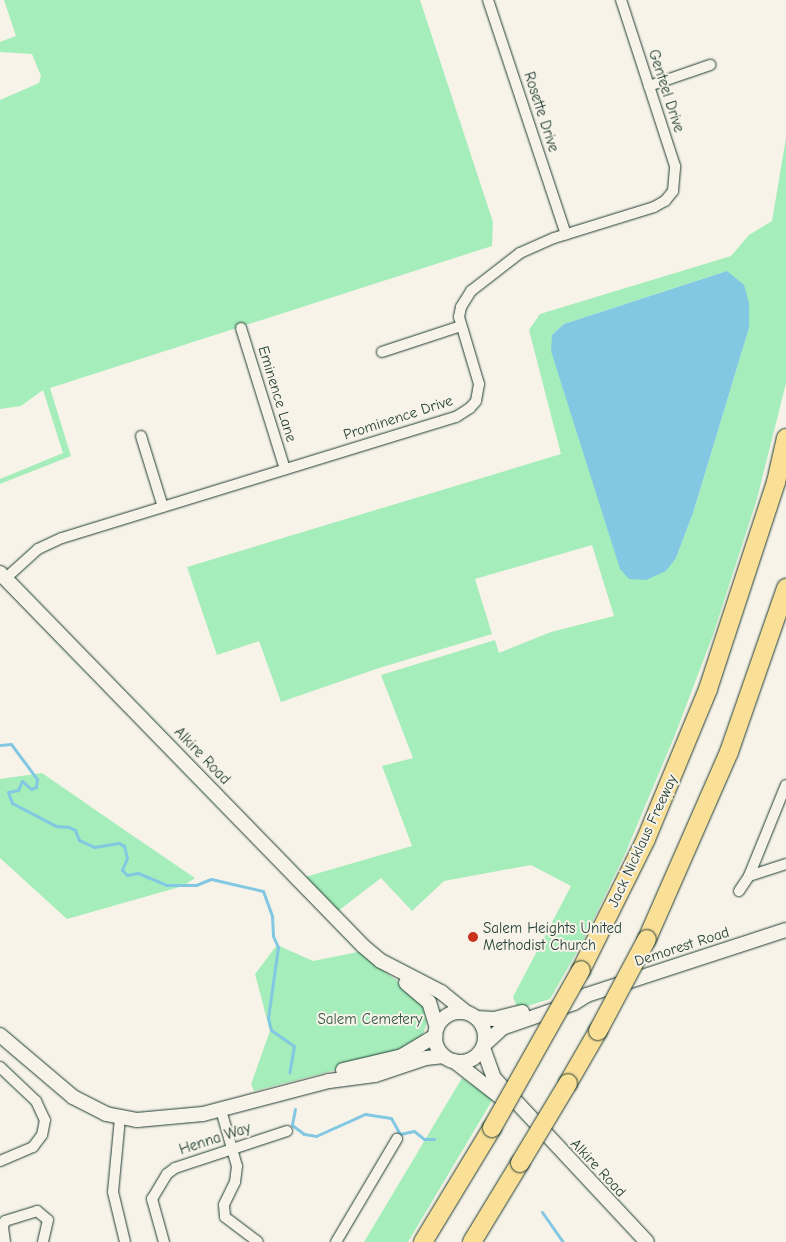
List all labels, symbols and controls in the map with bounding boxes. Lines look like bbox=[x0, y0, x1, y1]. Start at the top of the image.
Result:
street label: Genteel Drive bbox=[644, 47, 688, 135]
street label: Rosette Drive bbox=[520, 70, 562, 154]
street label: Eminence Lane bbox=[254, 344, 300, 444]
street label: Prominence Drive bbox=[341, 392, 455, 444]
street label: Alkire Road bbox=[170, 723, 234, 789]
street label: Jack Nicklaus Freeway bbox=[604, 772, 682, 910]
place label: Salem Heights United Methodist Church bbox=[483, 919, 622, 954]
street label: Demorest Road bbox=[632, 923, 732, 971]
marker: Salem Heights United Methodist Church bbox=[467, 931, 479, 943]
park label: Salem Cemetery bbox=[318, 1011, 422, 1029]
street label: Henna Way bbox=[177, 1119, 253, 1159]
street label: Alkire Road bbox=[566, 1135, 630, 1201]

